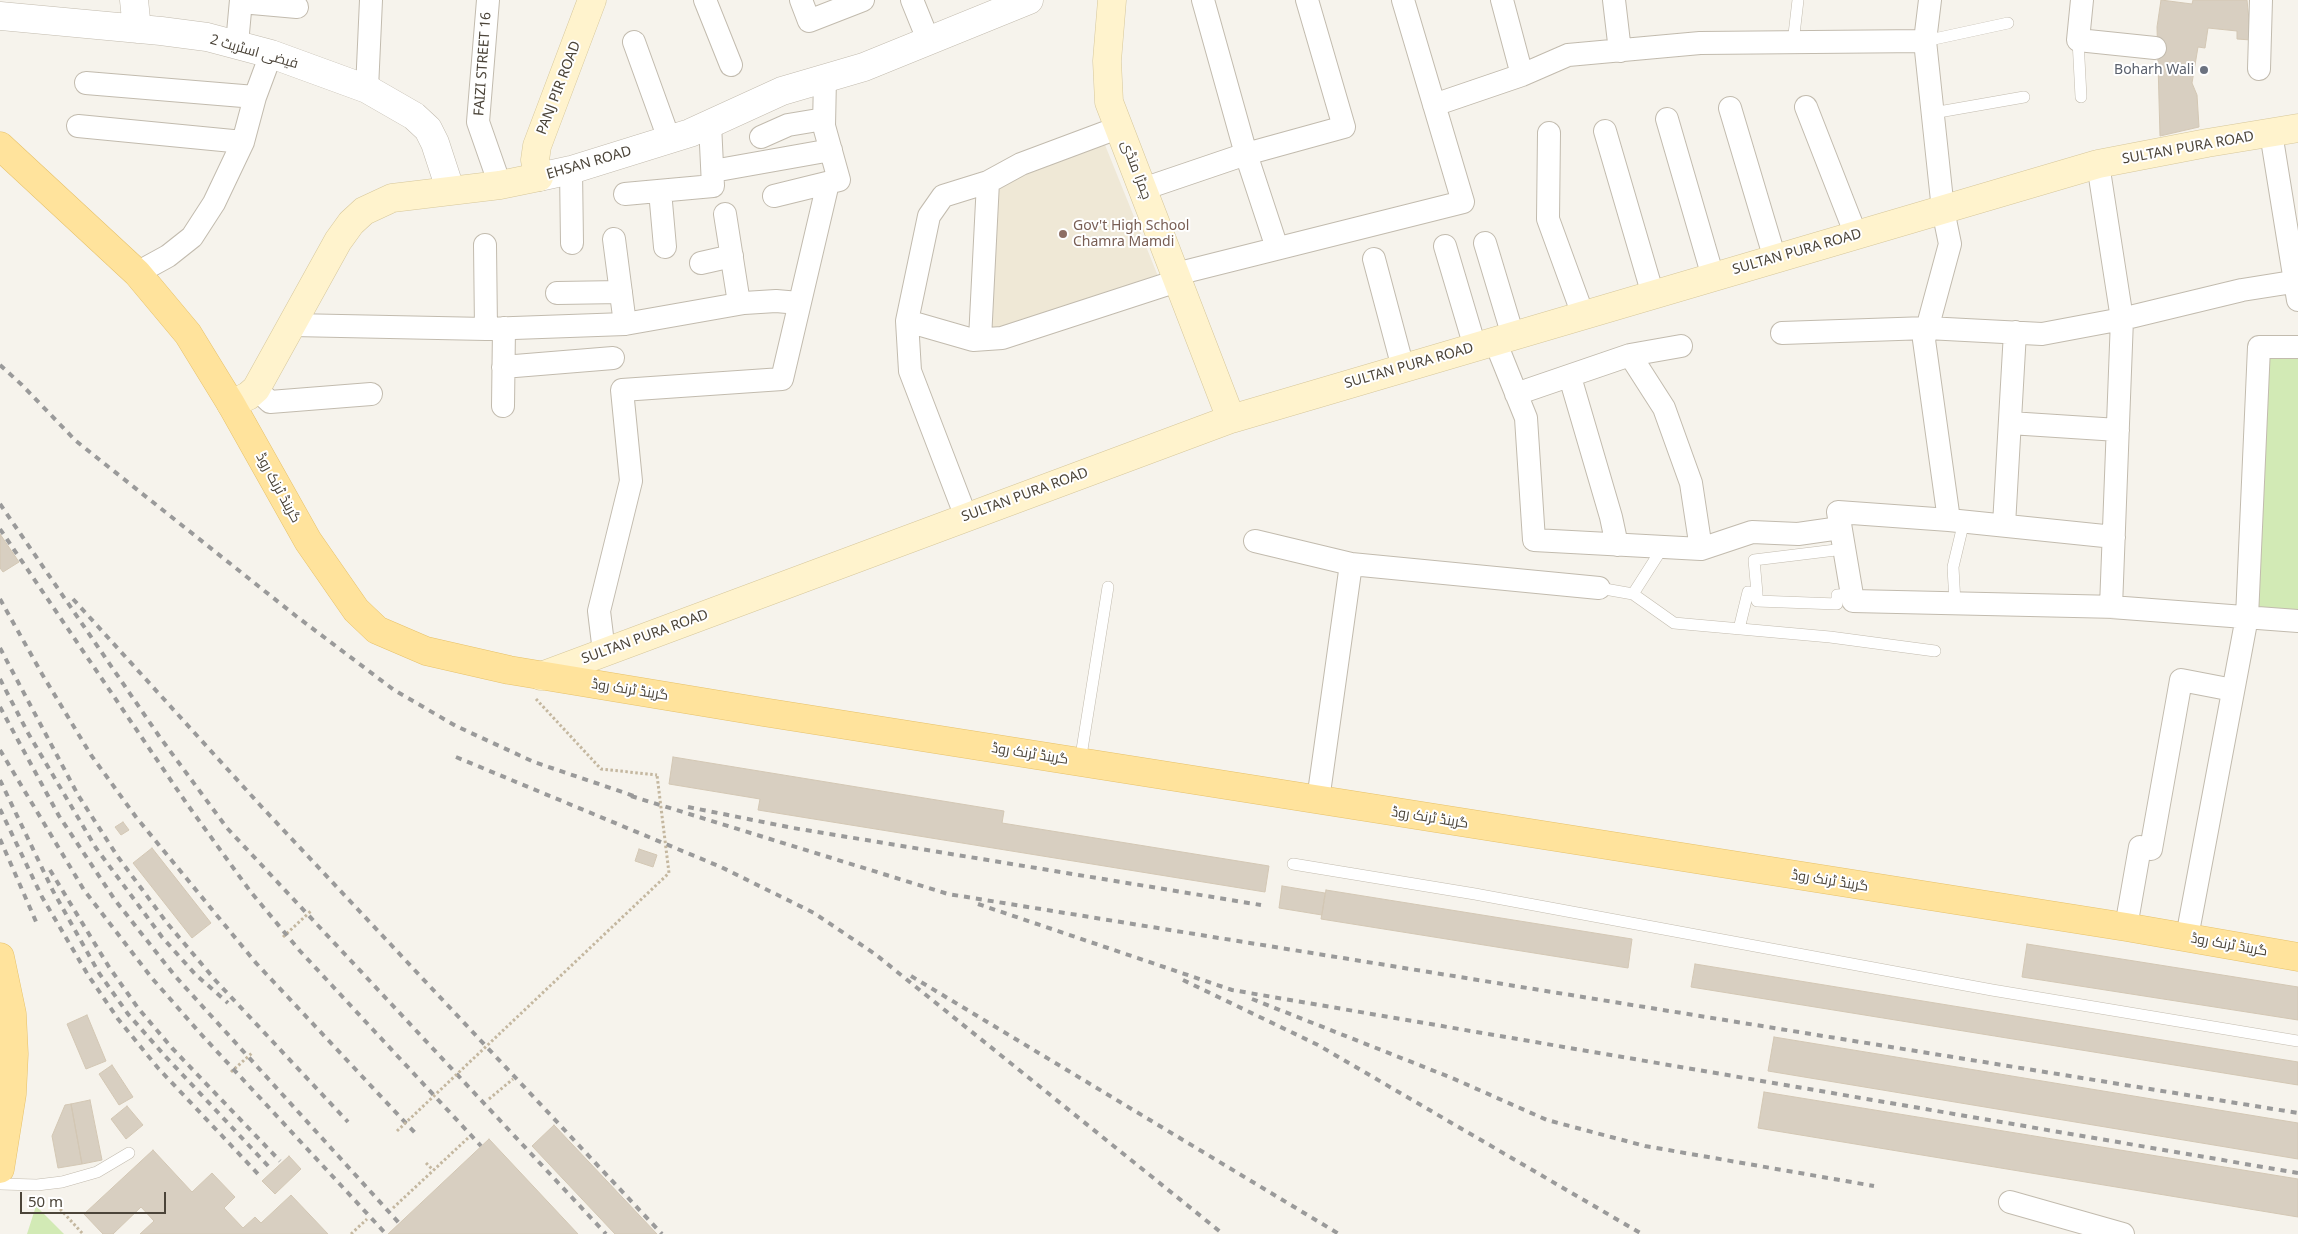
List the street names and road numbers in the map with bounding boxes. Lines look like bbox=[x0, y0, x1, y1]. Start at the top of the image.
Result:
street label: FAIZI STREET 16 bbox=[471, 11, 495, 117]
street label: فیضی اسٹریٹ 2 bbox=[208, 31, 300, 73]
street label: PANJ PIR ROAD bbox=[533, 39, 585, 137]
street label: SULTAN PURA ROAD bbox=[2121, 128, 2255, 168]
street label: چمڑا منڈی bbox=[1117, 138, 1155, 202]
street label: EHSAN ROAD bbox=[545, 143, 633, 183]
street label: SULTAN PURA ROAD bbox=[1731, 226, 1863, 278]
street label: SULTAN PURA ROAD bbox=[1343, 340, 1475, 392]
street label: گرینڈ ٹرنک روڈ bbox=[252, 450, 304, 526]
street label: SULTAN PURA ROAD bbox=[959, 464, 1091, 526]
street label: SULTAN PURA ROAD bbox=[579, 606, 711, 668]
street label: گرینڈ ٹرنک روڈ bbox=[590, 676, 670, 704]
street label: گرینڈ ٹرنک روڈ bbox=[990, 740, 1070, 768]
street label: گرینڈ ٹرنک روڈ bbox=[1390, 804, 1470, 832]
street label: گرینڈ ٹرنک روڈ bbox=[1790, 867, 1870, 895]
street label: گرینڈ ٹرنک روڈ bbox=[2189, 930, 2269, 960]

